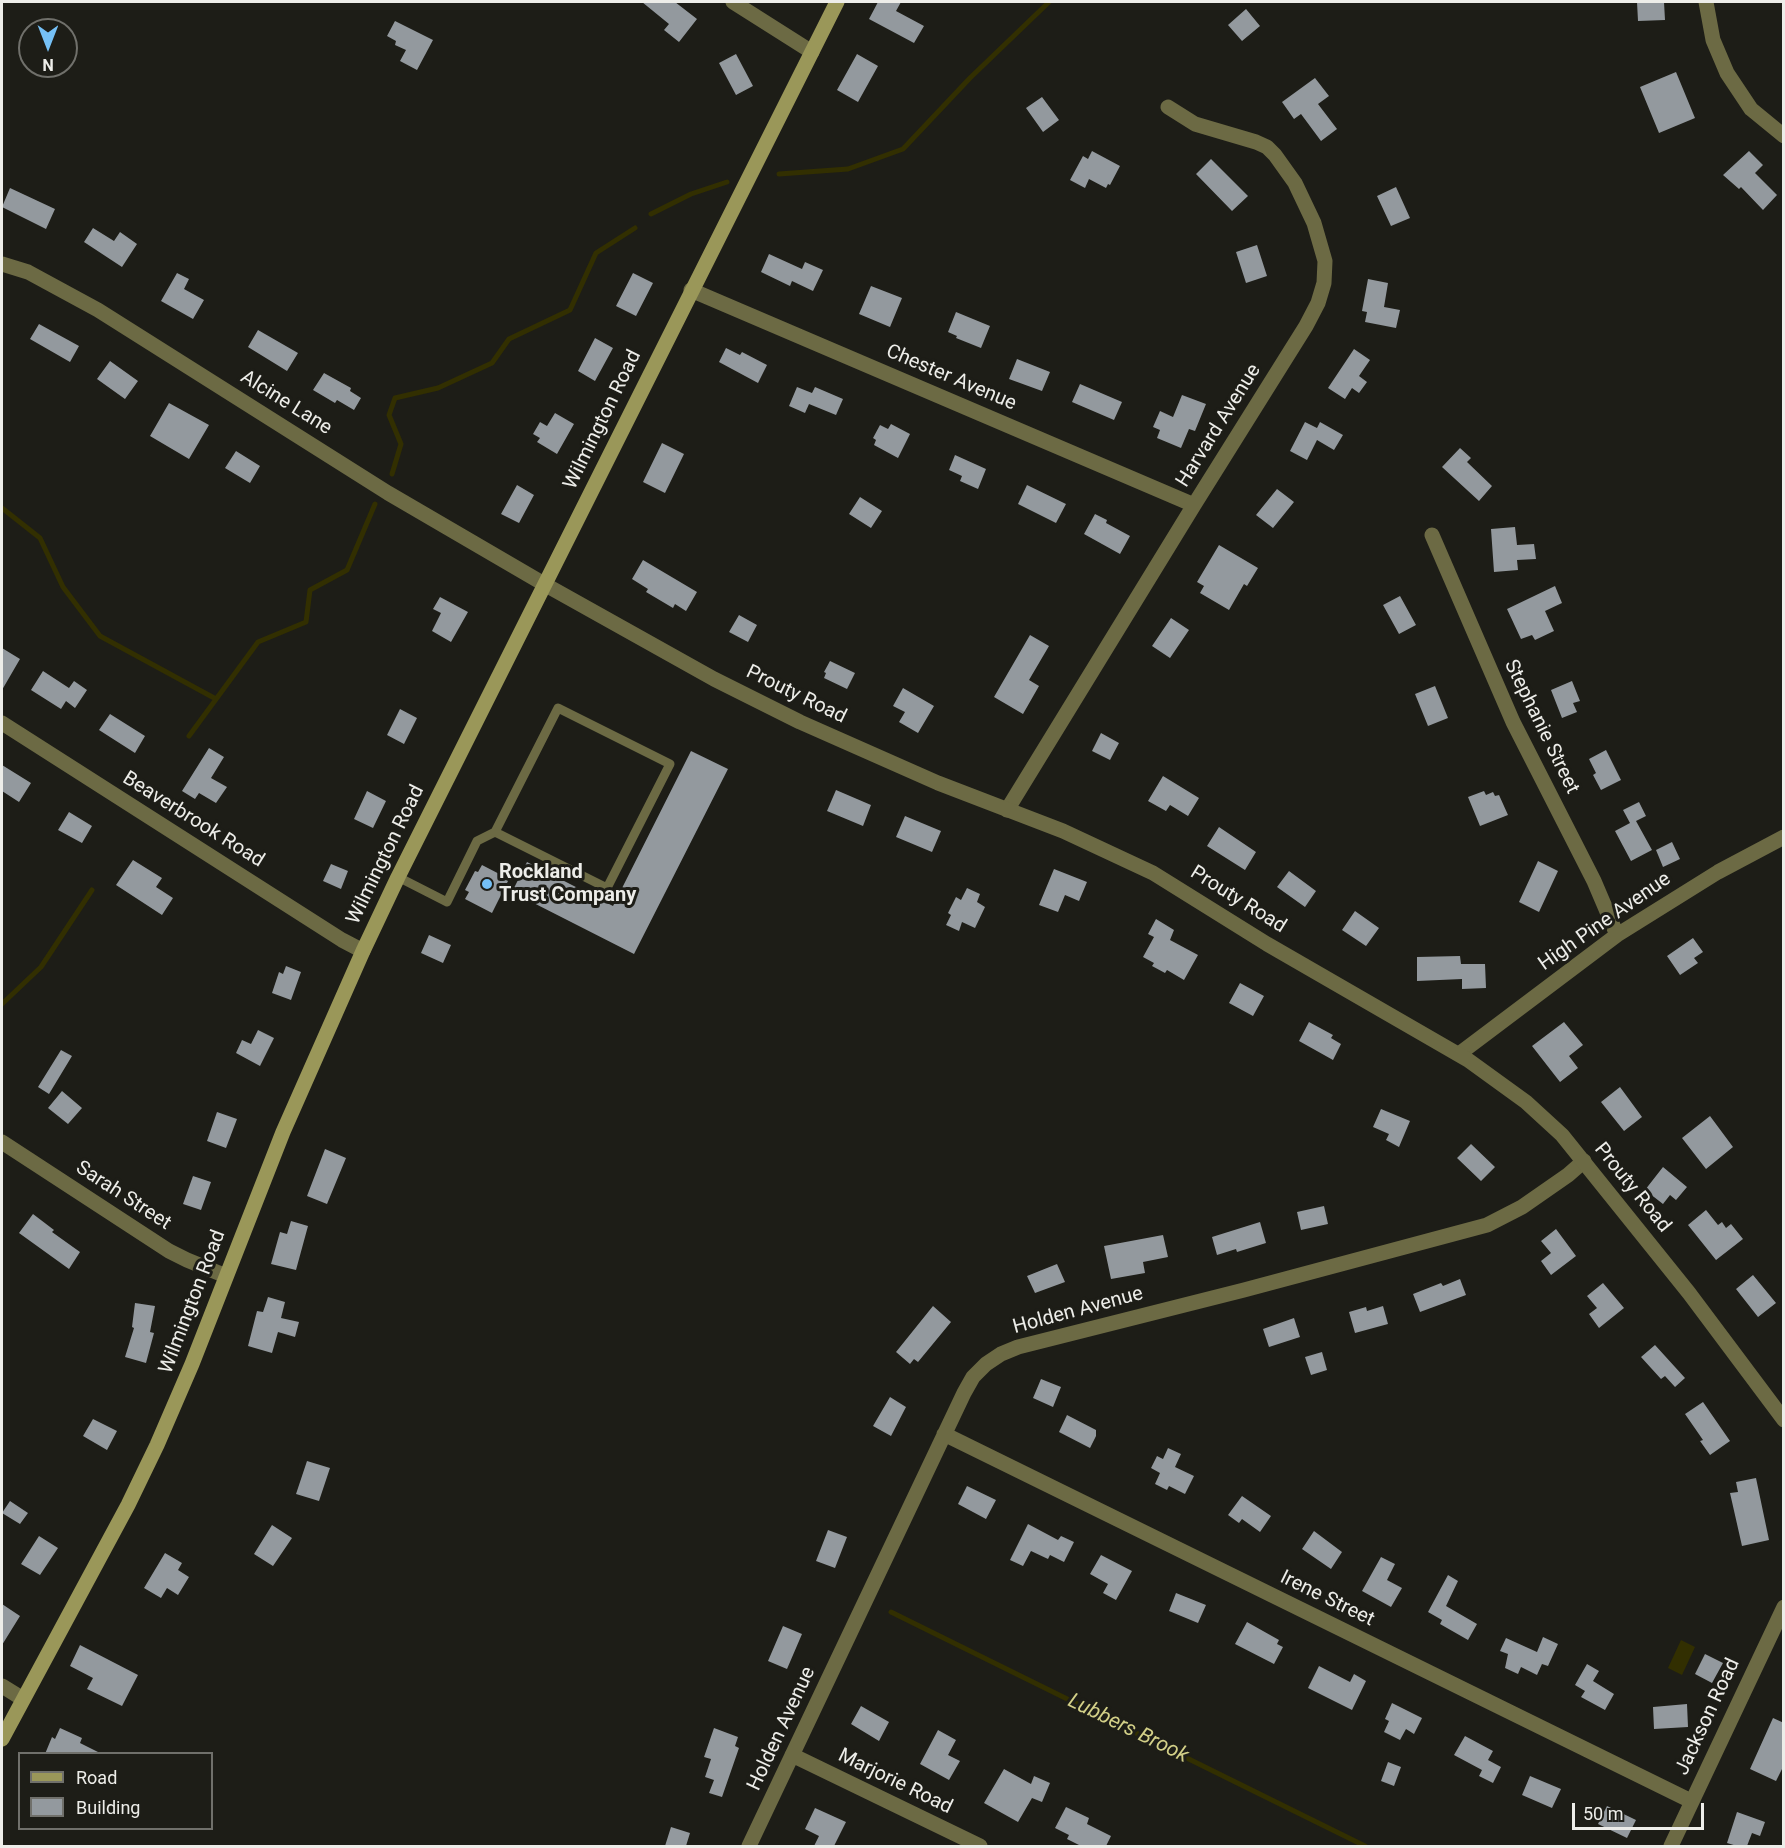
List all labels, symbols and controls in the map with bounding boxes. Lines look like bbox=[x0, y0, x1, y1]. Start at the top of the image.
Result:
north arrow bbox=[18, 18, 78, 78]
text: N bbox=[42, 55, 54, 74]
street label: Chester Avenue bbox=[882, 340, 1020, 416]
street label: Wilmington Road bbox=[559, 347, 647, 493]
street label: Harvard Avenue bbox=[1172, 360, 1266, 492]
street label: Alcine Lane bbox=[236, 365, 336, 441]
street label: Stephanie Street bbox=[1498, 656, 1584, 798]
street label: Prouty Road bbox=[742, 660, 850, 730]
street label: Beaverbrook Road bbox=[118, 767, 268, 873]
street label: Wilmington Road bbox=[342, 782, 430, 928]
place label: Rockland Trust Company bbox=[499, 861, 636, 908]
street label: Prouty Road bbox=[1186, 861, 1290, 939]
street label: High Pine Avenue bbox=[1534, 867, 1676, 977]
marker: Rockland Trust Company bbox=[480, 877, 494, 891]
street label: Prouty Road bbox=[1589, 1138, 1675, 1238]
street label: Sarah Street bbox=[71, 1156, 175, 1236]
street label: Wilmington Road bbox=[155, 1227, 231, 1377]
street label: Holden Avenue bbox=[1010, 1282, 1146, 1340]
street label: Irene Street bbox=[1276, 1566, 1378, 1632]
street label: Jackson Road bbox=[1670, 1655, 1746, 1779]
street label: Holden Avenue bbox=[743, 1663, 821, 1795]
water label: Lubbers Brook bbox=[1064, 1689, 1192, 1769]
street label: Marjorie Road bbox=[834, 1744, 956, 1820]
legend bbox=[18, 1752, 213, 1830]
text: Road bbox=[76, 1767, 117, 1788]
scale bar bbox=[1575, 1791, 1707, 1829]
text: Building bbox=[76, 1797, 140, 1818]
text: 50 m bbox=[1583, 1803, 1623, 1824]

